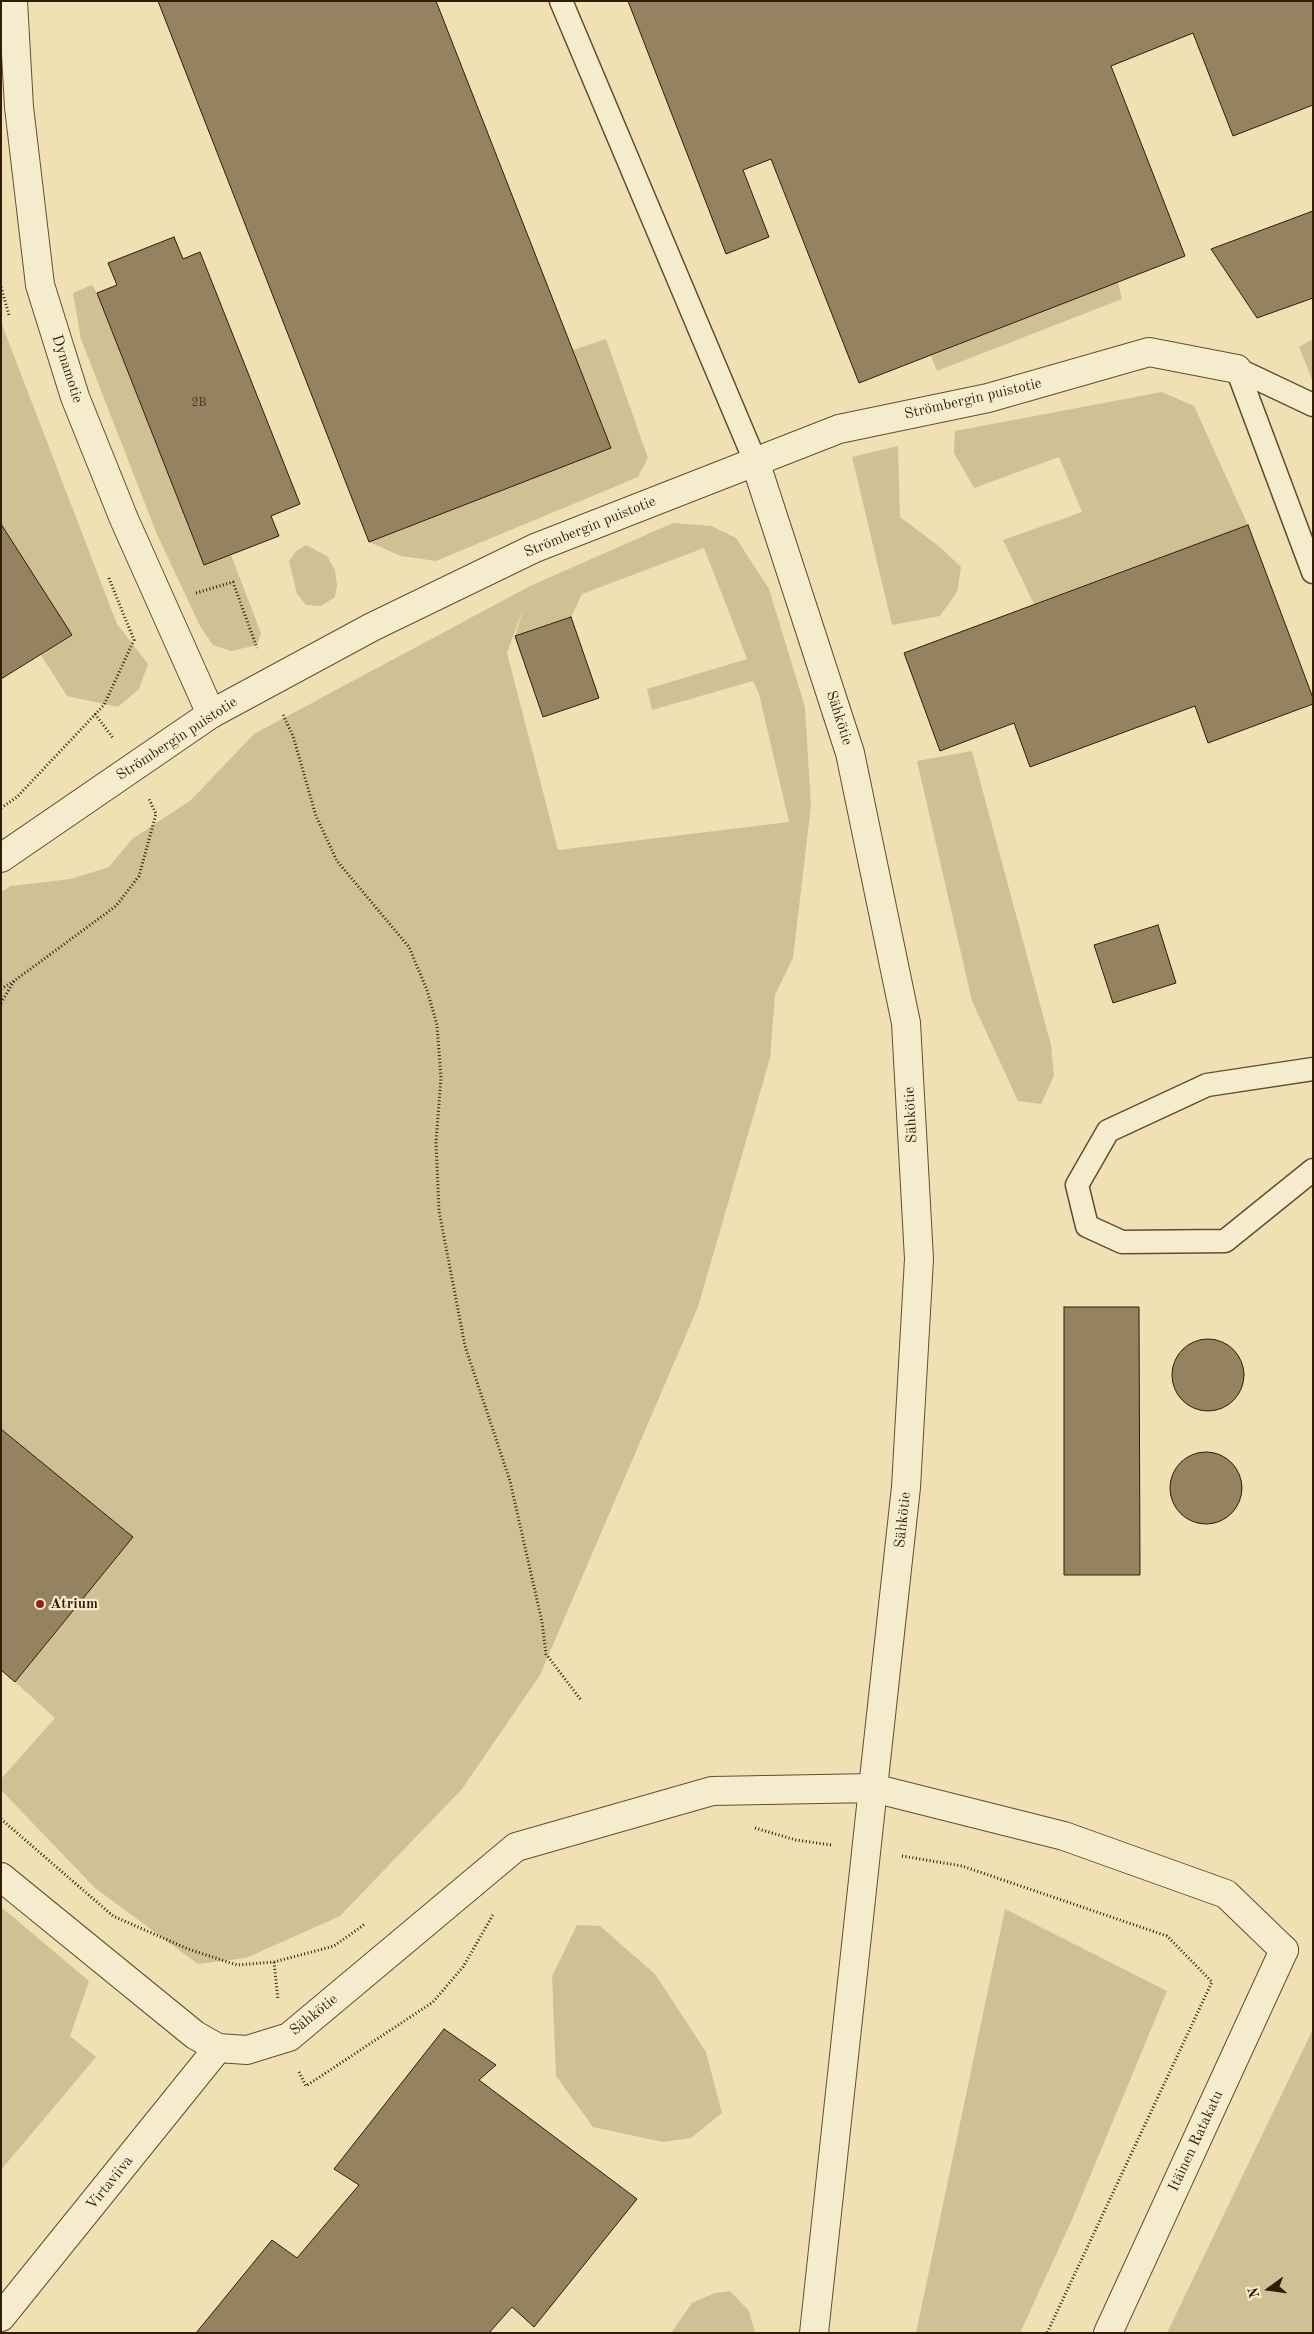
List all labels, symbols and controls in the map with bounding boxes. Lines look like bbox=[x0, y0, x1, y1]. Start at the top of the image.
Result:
street label: Dynamotie bbox=[48, 333, 86, 405]
street label: Strömbergin puistotie bbox=[903, 374, 1043, 424]
house number: 2B bbox=[191, 396, 207, 410]
street label: Strömbergin puistotie bbox=[522, 492, 658, 562]
street label: Sähkötie bbox=[822, 688, 856, 748]
street label: Strömbergin puistotie bbox=[113, 693, 241, 785]
street label: Sähkötie bbox=[901, 1086, 921, 1144]
street label: Sähkötie bbox=[891, 1491, 915, 1549]
place label: Atrium bbox=[50, 1595, 98, 1613]
marker: Atrium bbox=[34, 1598, 46, 1610]
street label: Sähkötie bbox=[286, 1990, 342, 2040]
street label: Itäinen Ratakatu bbox=[1165, 2088, 1227, 2194]
street label: Virtaviiva bbox=[83, 2152, 137, 2214]
north arrow bbox=[1244, 2264, 1294, 2314]
text: N bbox=[1246, 2286, 1263, 2300]

